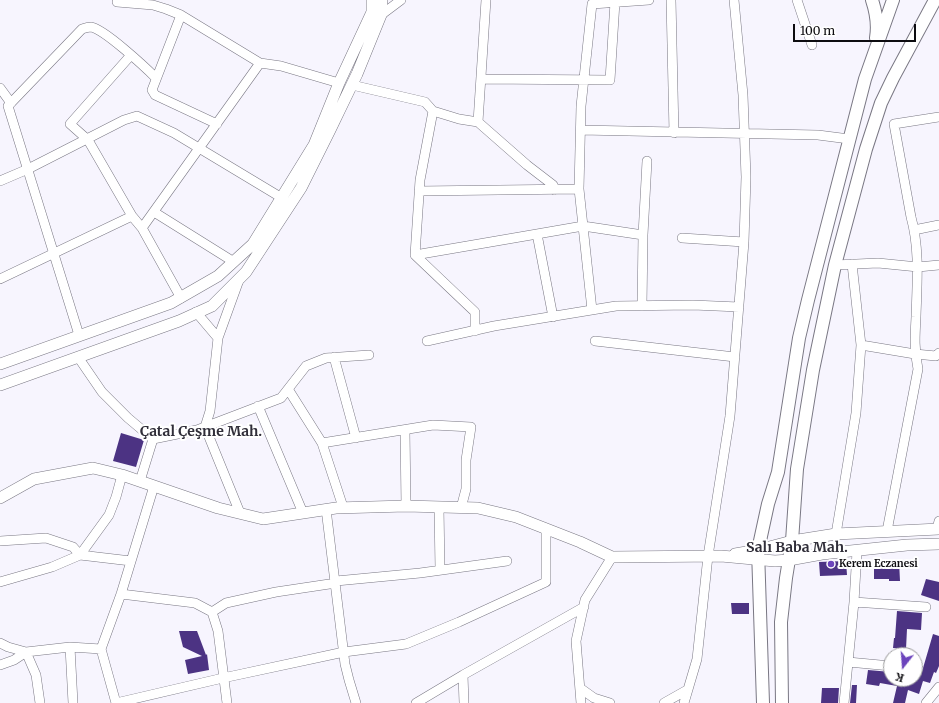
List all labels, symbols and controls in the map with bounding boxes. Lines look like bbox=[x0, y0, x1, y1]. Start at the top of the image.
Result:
scale bar bbox=[795, 16, 918, 42]
text: 100 m bbox=[800, 23, 835, 38]
district label: Çatal Çeşme Mah. bbox=[140, 424, 262, 440]
district label: Salı Baba Mah. bbox=[746, 540, 848, 556]
place label: Kerem Eczanesi bbox=[839, 558, 918, 570]
marker: Kerem Eczanesi bbox=[826, 559, 836, 569]
north arrow bbox=[883, 647, 923, 687]
text: K bbox=[894, 670, 906, 685]

